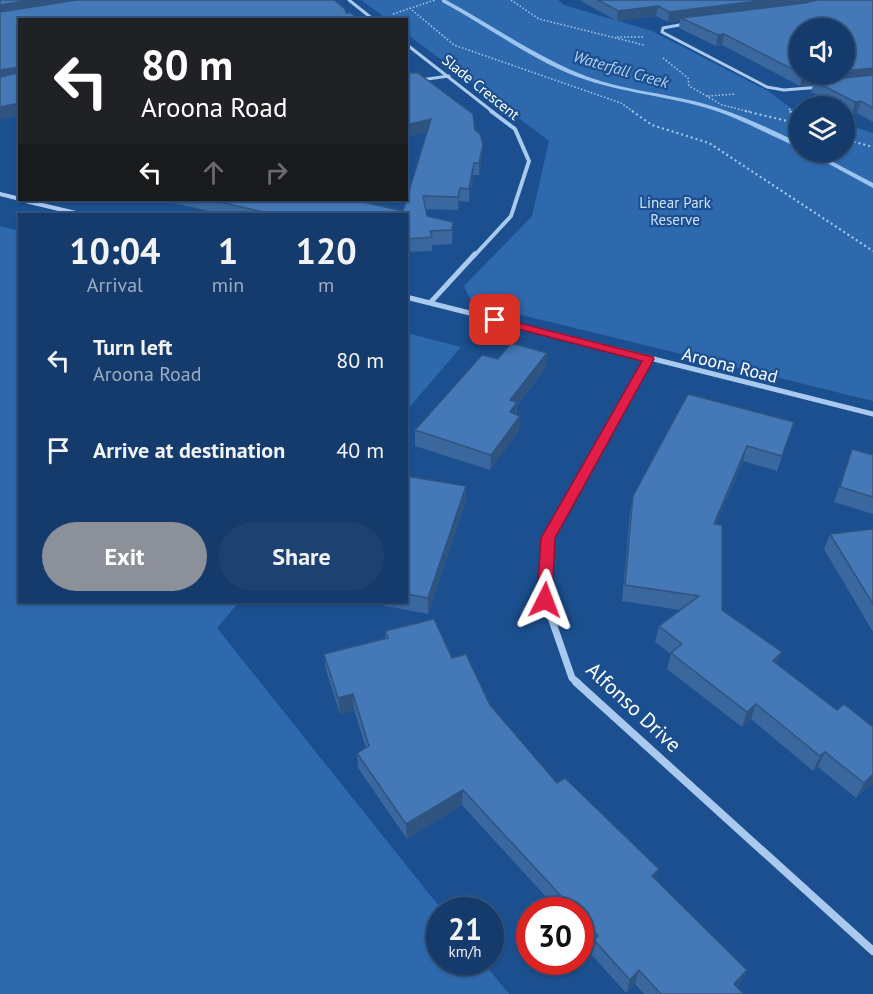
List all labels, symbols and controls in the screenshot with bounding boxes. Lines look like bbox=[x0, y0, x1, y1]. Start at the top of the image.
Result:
map controls bbox=[789, 18, 855, 162]
button: sound bbox=[789, 18, 855, 84]
text: 80 m bbox=[141, 37, 233, 92]
icon: left bbox=[42, 42, 120, 120]
water label: Waterfall Creek bbox=[571, 46, 672, 92]
street label: Slade Crescent bbox=[438, 50, 524, 124]
text: Aroona Road bbox=[141, 90, 287, 124]
button: layers bbox=[789, 96, 855, 162]
icon: left bbox=[134, 156, 167, 189]
icon: ahead bbox=[197, 156, 230, 189]
icon: right bbox=[260, 156, 293, 189]
park label: Linear Park Reserve bbox=[639, 193, 712, 229]
text: 10:04 bbox=[69, 227, 161, 274]
text: 1 bbox=[218, 227, 238, 274]
text: 120 bbox=[296, 227, 357, 274]
text: Arrival bbox=[87, 272, 143, 298]
text: min bbox=[212, 272, 244, 298]
text: m bbox=[318, 272, 334, 298]
pin bbox=[469, 294, 520, 345]
icon: arrive bbox=[478, 303, 511, 336]
text: Turn left bbox=[93, 333, 173, 361]
street label: Aroona Road bbox=[680, 342, 780, 388]
icon: left bbox=[42, 344, 75, 377]
text: 80 m bbox=[336, 346, 384, 374]
text: Aroona Road bbox=[93, 361, 201, 387]
icon: arrive bbox=[42, 434, 75, 467]
text: Arrive at destination bbox=[93, 436, 285, 464]
text: 40 m bbox=[336, 436, 384, 464]
button: Exit bbox=[42, 522, 207, 591]
button: Share bbox=[219, 522, 384, 591]
position arrow bbox=[513, 568, 577, 632]
street label: Alfonso Drive bbox=[581, 656, 687, 758]
speed limit sign: 30 bbox=[516, 897, 594, 975]
text: 21 bbox=[448, 909, 482, 948]
text: km/h bbox=[449, 942, 481, 961]

